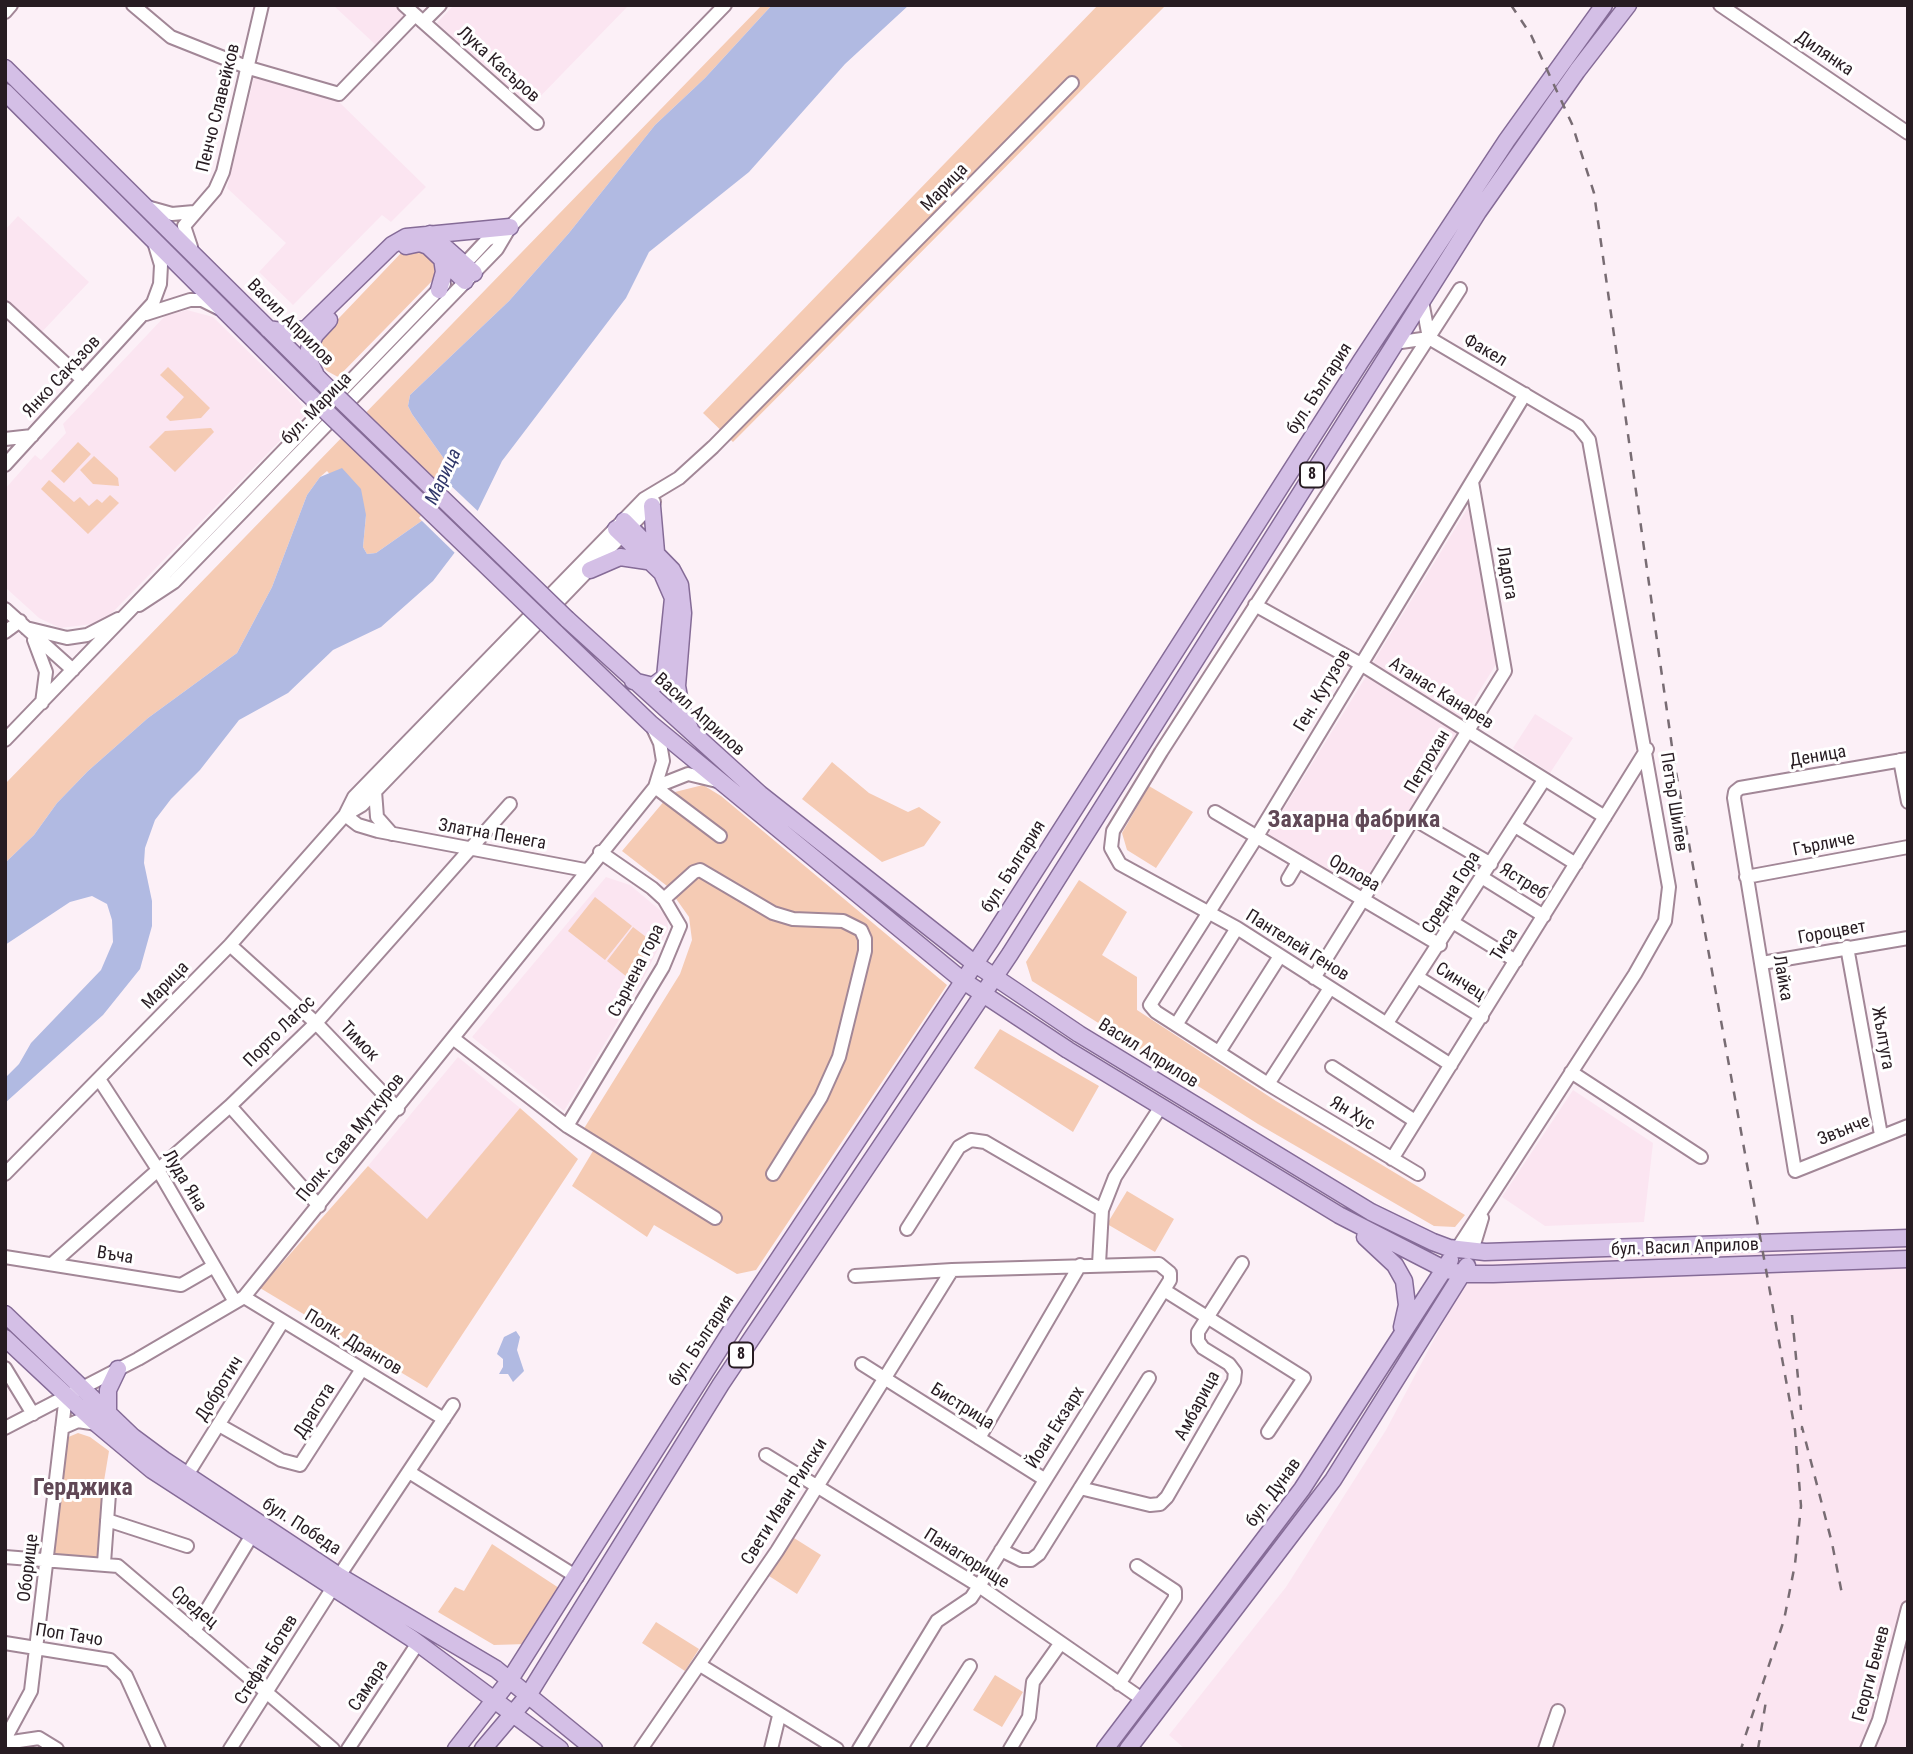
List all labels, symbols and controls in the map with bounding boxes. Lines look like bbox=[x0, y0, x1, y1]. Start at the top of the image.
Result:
street label: Лука Касъров bbox=[452, 22, 544, 108]
street label: Дилянка bbox=[1791, 27, 1857, 81]
street label: Пенчо Славейков bbox=[193, 41, 245, 175]
street label: Марица bbox=[917, 160, 973, 216]
street label: Васил Априлов bbox=[242, 275, 338, 371]
street label: Факел bbox=[1459, 330, 1511, 372]
street label: Янко Сакъзов bbox=[19, 332, 105, 422]
street label: бул. България bbox=[1282, 339, 1358, 439]
street label: бул. Марица bbox=[277, 368, 357, 450]
water label: Марица bbox=[421, 445, 467, 509]
road number: 8 bbox=[1300, 462, 1324, 488]
street label: Ладога bbox=[1491, 545, 1521, 601]
street label: Ген. Кутузов bbox=[1290, 646, 1356, 736]
street label: Атанас Канарев bbox=[1385, 653, 1497, 735]
street label: Васил Априлов bbox=[649, 669, 749, 761]
street label: Петрохан bbox=[1401, 726, 1455, 798]
street label: Деница bbox=[1788, 741, 1848, 773]
street label: Петър Шилев bbox=[1654, 751, 1692, 853]
district label: Захарна фабрика bbox=[1268, 807, 1440, 835]
street label: Златна Пенега bbox=[436, 815, 548, 855]
street label: бул. България bbox=[977, 817, 1051, 917]
street label: Гърличе bbox=[1791, 828, 1857, 862]
street label: Средна Гора bbox=[1418, 848, 1486, 938]
street label: Орлова bbox=[1325, 851, 1383, 897]
street label: Ястреб bbox=[1495, 859, 1551, 905]
street label: Пантелей Генов bbox=[1241, 906, 1353, 986]
street label: Гороцвет bbox=[1796, 916, 1868, 950]
street label: Сърнена гора bbox=[604, 921, 670, 1021]
street label: Тиса bbox=[1487, 925, 1523, 965]
street label: Лайка bbox=[1767, 953, 1797, 1003]
street label: Марица bbox=[138, 958, 194, 1014]
street label: Синчец bbox=[1431, 958, 1489, 1006]
street label: Порто Лагос bbox=[240, 992, 320, 1072]
street label: Жълтуга bbox=[1866, 1005, 1898, 1071]
street label: Васил Априлов bbox=[1094, 1015, 1202, 1093]
street label: Тимок bbox=[335, 1018, 383, 1066]
street label: Полк. Сава Муткуров bbox=[292, 1069, 410, 1207]
street label: Ян Хус bbox=[1326, 1092, 1378, 1136]
street label: Звънче bbox=[1815, 1111, 1873, 1151]
street label: Луда Яна bbox=[157, 1146, 211, 1216]
street label: бул. Васил Априлов bbox=[1611, 1235, 1759, 1261]
street label: Въча bbox=[95, 1242, 135, 1270]
street label: бул. България bbox=[664, 1291, 740, 1391]
street label: Полк. Дрангов bbox=[300, 1305, 406, 1381]
road number: 8 bbox=[729, 1343, 753, 1368]
street label: Добротич bbox=[192, 1352, 248, 1426]
street label: Амбарица bbox=[1171, 1368, 1225, 1444]
street label: Драгота bbox=[290, 1379, 340, 1443]
street label: Бистрица bbox=[926, 1379, 998, 1435]
street label: Йоан Екзарх bbox=[1022, 1383, 1090, 1473]
street label: Свети Иван Рилски bbox=[737, 1435, 833, 1569]
street label: бул. Дунав bbox=[1242, 1454, 1306, 1532]
district label: Герджика bbox=[33, 1475, 133, 1503]
street label: бул. Победа bbox=[258, 1494, 344, 1560]
street label: Панагюрище bbox=[919, 1524, 1013, 1594]
street label: Оборище bbox=[14, 1533, 44, 1603]
street label: Средец bbox=[166, 1582, 222, 1634]
street label: Стефан Ботев bbox=[231, 1611, 303, 1709]
street label: Поп Тачо bbox=[34, 1620, 104, 1652]
street label: Георги Бенев bbox=[1849, 1624, 1895, 1724]
street label: Самара bbox=[345, 1656, 393, 1716]

